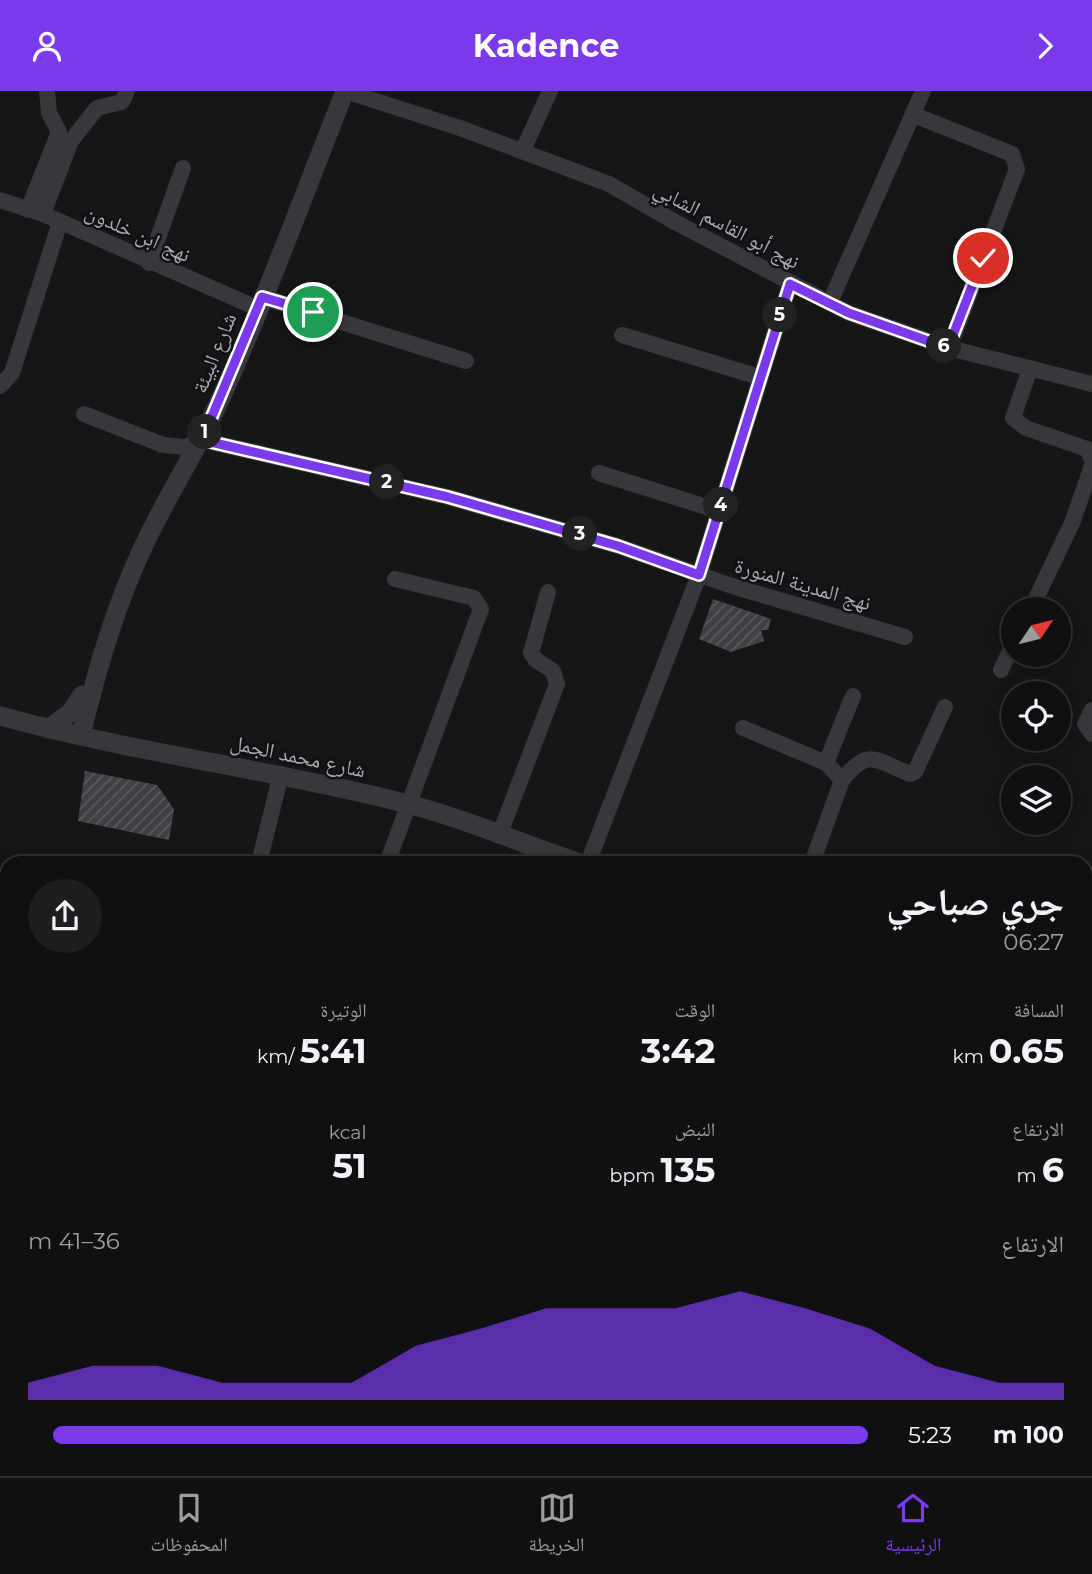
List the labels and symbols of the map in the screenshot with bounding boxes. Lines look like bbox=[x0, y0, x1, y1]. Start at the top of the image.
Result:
street label: نهج أبو القاسم الشابي bbox=[648, 176, 804, 278]
street label: نهج ابن خلدون bbox=[81, 199, 194, 268]
pin bbox=[953, 228, 1013, 288]
pin bbox=[283, 282, 343, 342]
pin: 5 bbox=[762, 297, 798, 333]
street label: شارع البيئة bbox=[187, 309, 242, 397]
pin: 6 bbox=[926, 329, 962, 363]
pin: 1 bbox=[188, 415, 222, 449]
pin: 2 bbox=[370, 465, 404, 499]
pin: 4 bbox=[704, 487, 738, 523]
pin: 3 bbox=[562, 517, 598, 551]
street label: نهج المدينة المنورة bbox=[732, 553, 874, 616]
north arrow bbox=[1001, 597, 1071, 667]
street label: شارع محمد الجمل bbox=[228, 729, 368, 784]

